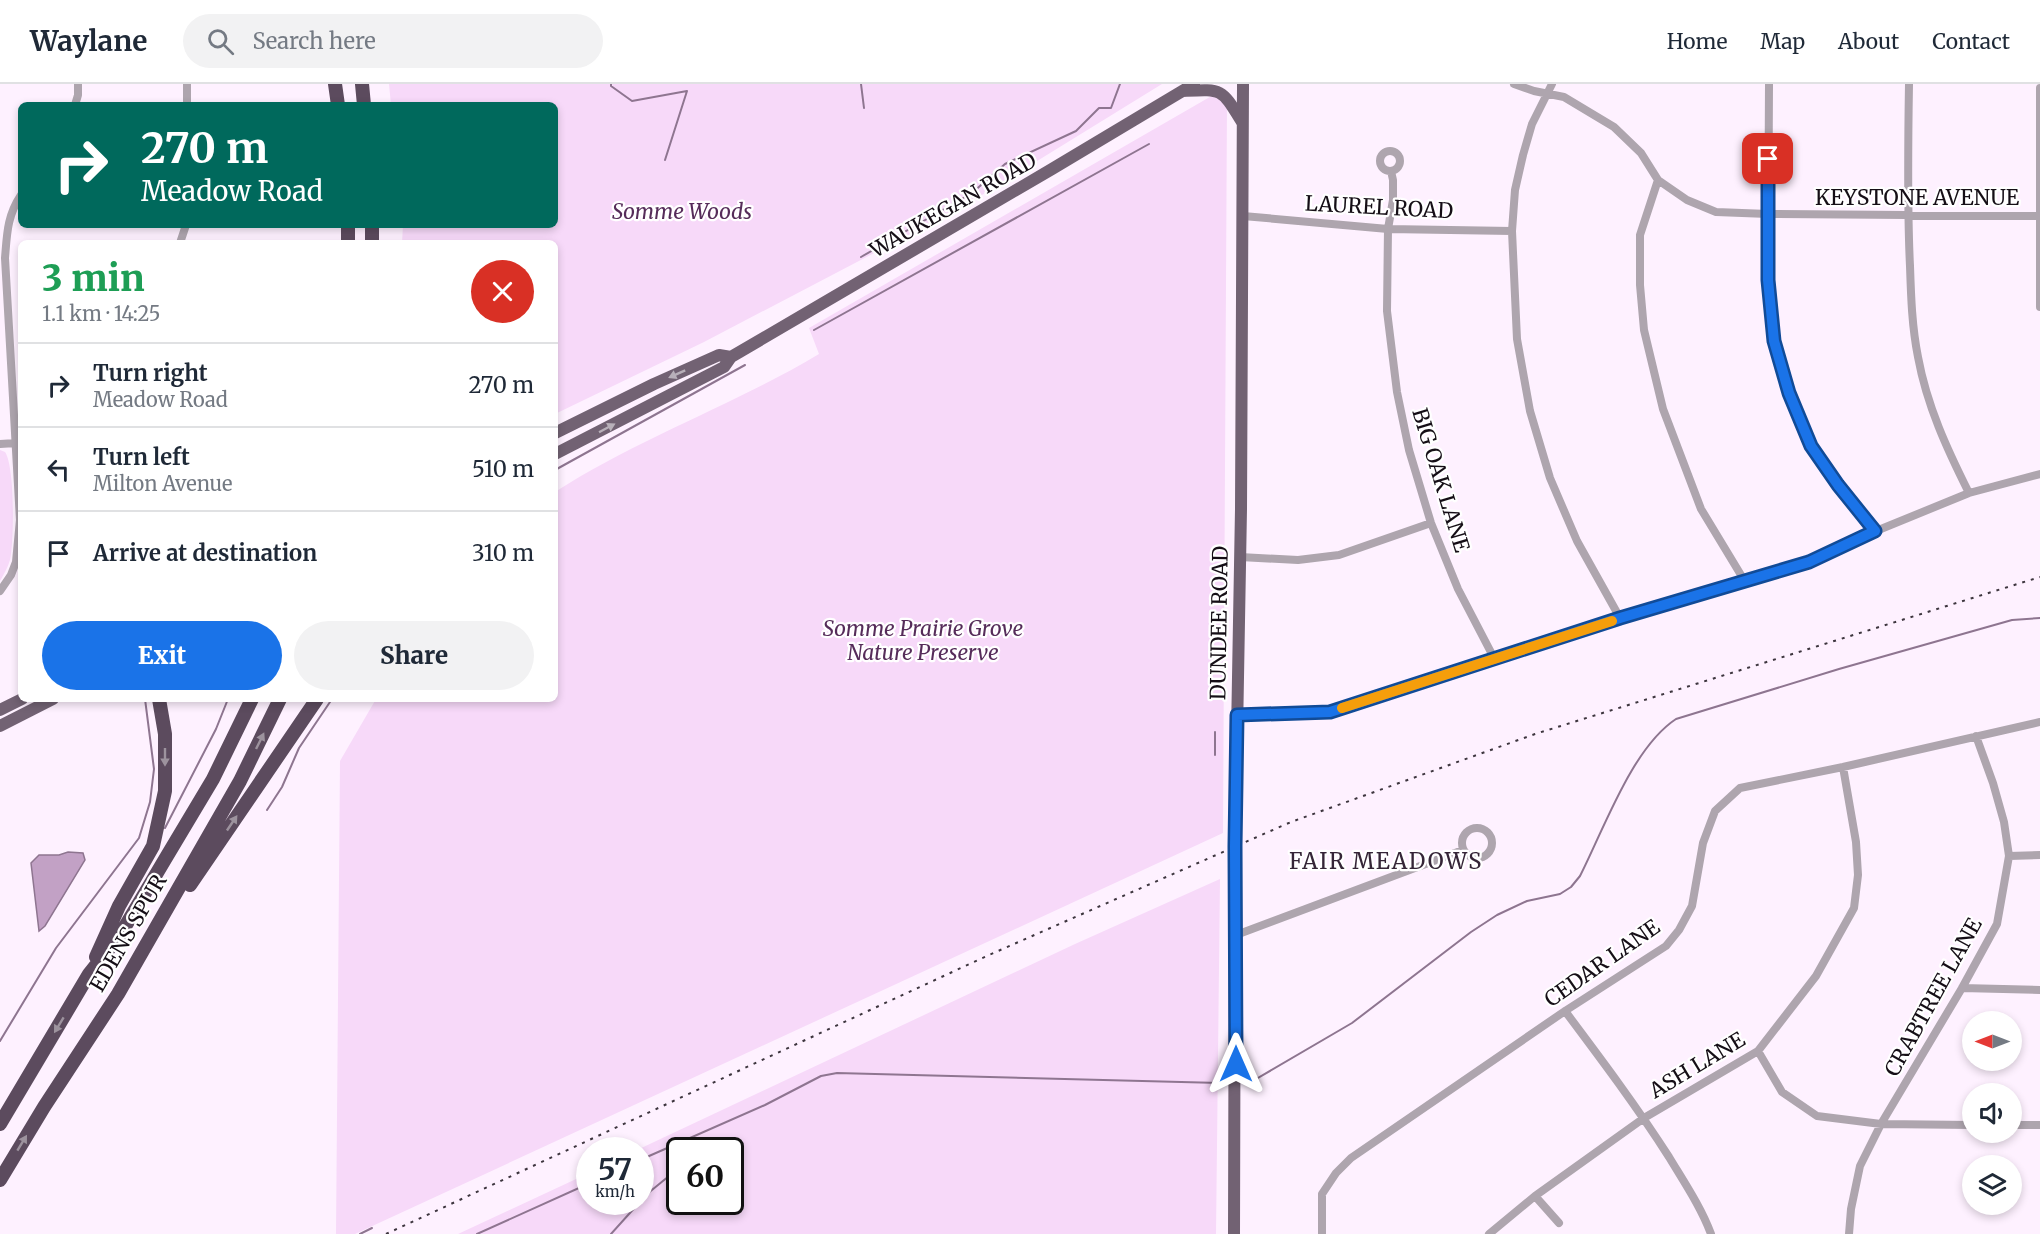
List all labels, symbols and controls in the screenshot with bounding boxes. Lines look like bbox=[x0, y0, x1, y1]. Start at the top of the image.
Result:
search box bbox=[183, 14, 603, 68]
text: Waylane bbox=[30, 23, 147, 59]
icon: search bbox=[204, 25, 237, 58]
text: Search here bbox=[252, 27, 376, 55]
text: Home bbox=[1667, 28, 1727, 55]
text: Map bbox=[1760, 28, 1805, 55]
text: About bbox=[1838, 28, 1899, 55]
text: Contact bbox=[1932, 28, 2010, 55]
text: 270 m bbox=[141, 122, 268, 174]
icon: right bbox=[42, 126, 120, 204]
pin bbox=[1742, 133, 1793, 184]
icon: arrive bbox=[1751, 142, 1784, 175]
street label: WAUKEGAN ROAD bbox=[864, 146, 1041, 264]
text: Meadow Road bbox=[141, 174, 323, 208]
street label: KEYSTONE AVENUE bbox=[1815, 184, 2020, 211]
street label: LAUREL ROAD bbox=[1304, 190, 1454, 224]
park label: Somme Woods bbox=[612, 198, 752, 225]
text: 3 min bbox=[42, 256, 145, 301]
button: close bbox=[471, 260, 534, 323]
text: 1.1 km · 14:25 bbox=[42, 301, 160, 326]
text: Turn right bbox=[93, 359, 207, 387]
icon: right bbox=[42, 369, 75, 402]
one-way arrow bbox=[668, 369, 686, 379]
text: 270 m bbox=[468, 371, 534, 399]
text: Meadow Road bbox=[93, 387, 228, 412]
street label: BIG OAK LANE bbox=[1406, 405, 1476, 556]
one-way arrow bbox=[599, 423, 616, 433]
text: Turn left bbox=[93, 443, 190, 471]
icon: left bbox=[42, 453, 75, 486]
text: 510 m bbox=[472, 455, 534, 483]
text: Milton Avenue bbox=[93, 471, 232, 496]
icon: arrive bbox=[42, 537, 75, 570]
text: Arrive at destination bbox=[93, 539, 317, 567]
text: 310 m bbox=[472, 539, 534, 567]
street label: DUNDEE ROAD bbox=[1204, 545, 1234, 700]
park label: Somme Prairie Grove Nature Preserve bbox=[823, 615, 1023, 666]
button: Exit bbox=[42, 621, 282, 690]
button: Share bbox=[294, 621, 534, 690]
one-way arrow bbox=[255, 733, 264, 750]
one-way arrow bbox=[160, 747, 170, 766]
one-way arrow bbox=[226, 814, 237, 831]
district label: FAIR MEADOWS bbox=[1289, 847, 1483, 875]
street label: EDENS SPUR bbox=[83, 869, 173, 997]
street label: CEDAR LANE bbox=[1539, 913, 1665, 1013]
street label: CRABTREE LANE bbox=[1878, 913, 1988, 1081]
north arrow bbox=[1962, 1011, 2022, 1071]
map controls bbox=[1962, 1011, 2022, 1215]
one-way arrow bbox=[53, 1017, 64, 1033]
street label: ASH LANE bbox=[1643, 1026, 1750, 1105]
position arrow bbox=[1204, 1032, 1268, 1096]
button: sound bbox=[1962, 1083, 2022, 1143]
one-way arrow bbox=[17, 1135, 28, 1151]
speed limit sign: 60 bbox=[666, 1137, 744, 1215]
text: 57 bbox=[598, 1150, 632, 1188]
button: layers bbox=[1962, 1155, 2022, 1215]
text: km/h bbox=[595, 1182, 635, 1201]

